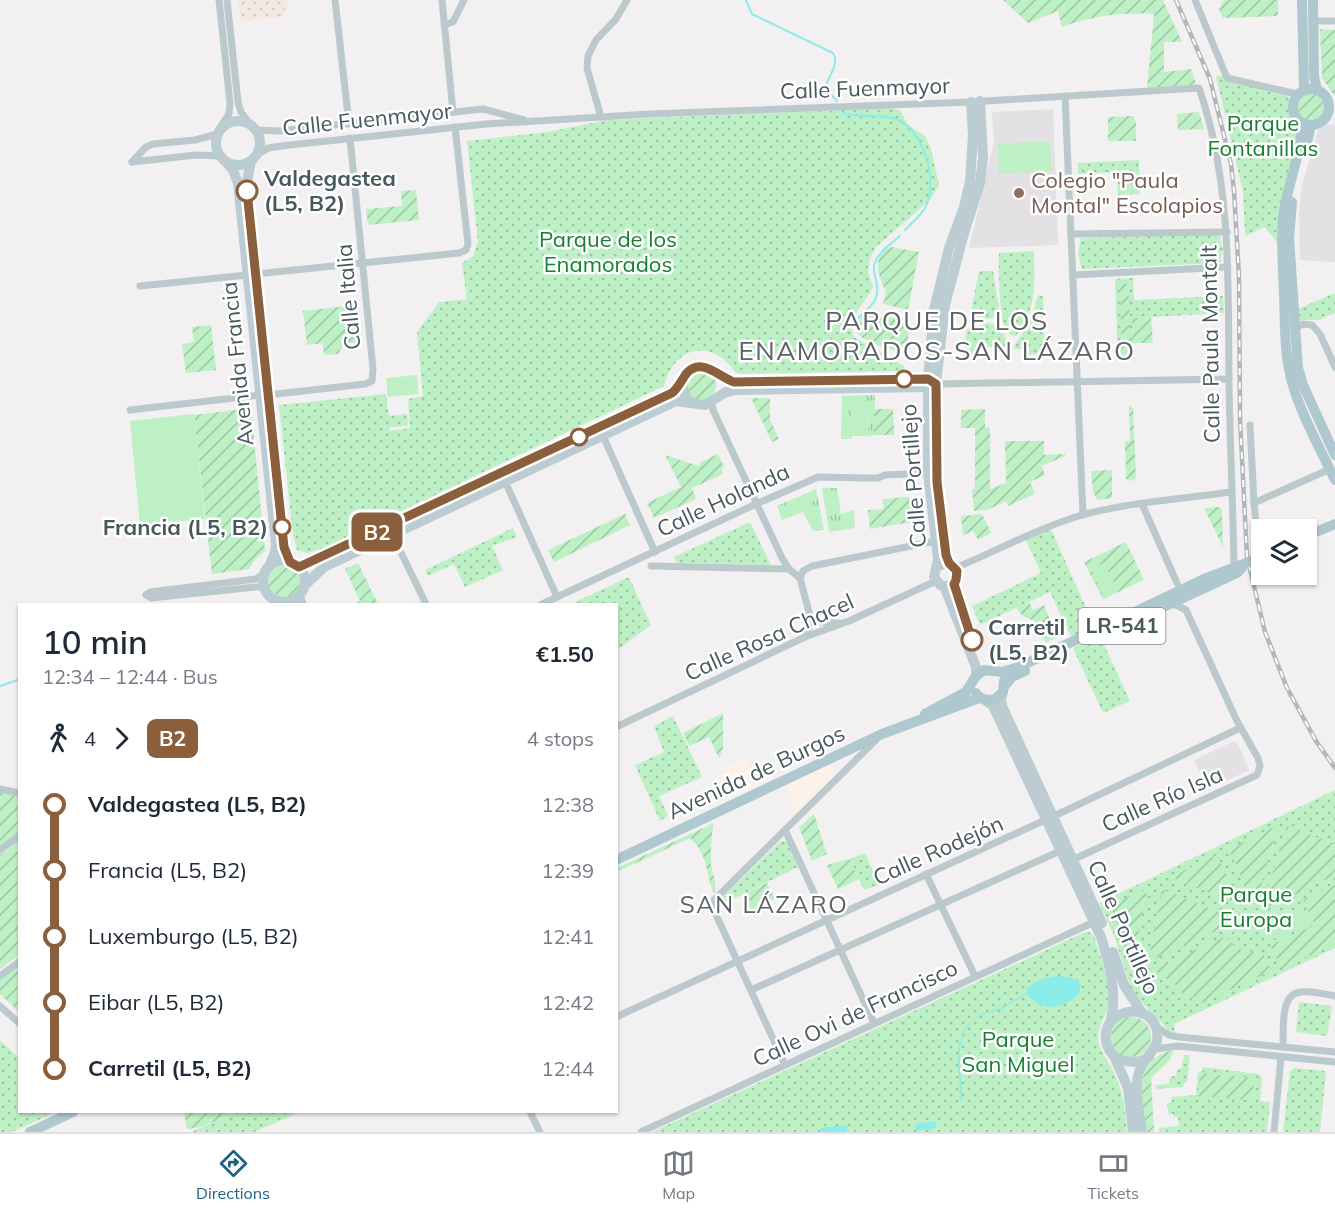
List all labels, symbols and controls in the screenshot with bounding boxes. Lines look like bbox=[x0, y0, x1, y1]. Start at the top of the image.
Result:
street label: Calle Fuenmayor bbox=[779, 71, 951, 105]
street label: Calle Fuenmayor bbox=[281, 96, 453, 142]
park label: Parque Fontanillas bbox=[1207, 109, 1319, 162]
place label: Valdegastea (L5, B2) bbox=[263, 164, 396, 217]
place label: Colegio "Paula Montal" Escolapios bbox=[1031, 166, 1223, 219]
marker: Valdegastea (L5, B2) bbox=[236, 180, 258, 202]
marker: Colegio "Paula Montal" Escolapios bbox=[1012, 186, 1026, 200]
park label: Parque de los Enamorados bbox=[539, 225, 677, 278]
street label: Calle Italia bbox=[329, 243, 367, 351]
street label: Calle Paula Montalt bbox=[1194, 244, 1226, 443]
street label: Avenida Francia bbox=[214, 281, 260, 447]
district label: PARQUE DE LOS ENAMORADOS-SAN LÁZARO bbox=[738, 304, 1136, 367]
unlabelled marker bbox=[895, 370, 913, 388]
street label: Calle Portillejo bbox=[894, 403, 932, 549]
unlabelled marker bbox=[570, 428, 588, 446]
street label: Calle Holanda bbox=[652, 457, 794, 543]
line badge: B2 bbox=[350, 512, 404, 552]
place label: Francia (L5, B2) bbox=[103, 513, 268, 541]
marker: Francia (L5, B2) bbox=[273, 518, 291, 536]
text: B2 bbox=[363, 519, 391, 545]
map controls bbox=[1251, 519, 1317, 585]
button: layers bbox=[1251, 519, 1317, 585]
street label: Calle Rosa Chacel bbox=[680, 587, 858, 687]
road number: LR-541 bbox=[1078, 608, 1166, 644]
place label: Carretil (L5, B2) bbox=[988, 613, 1069, 666]
text: 10 min bbox=[42, 621, 148, 662]
marker: Carretil (L5, B2) bbox=[961, 629, 983, 651]
text: €1.50 bbox=[536, 640, 594, 668]
text: 12:34 – 12:44 · Bus bbox=[42, 664, 218, 689]
street label: Avenida de Burgos bbox=[663, 719, 849, 825]
icon: walk bbox=[42, 722, 75, 755]
icon: forward bbox=[105, 722, 138, 755]
text: B2 bbox=[159, 725, 186, 751]
text: 4 bbox=[84, 726, 96, 751]
text: 4 stops bbox=[527, 726, 594, 751]
street label: Calle Río Isla bbox=[1097, 760, 1227, 838]
text: Valdegastea (L5, B2) bbox=[88, 790, 307, 818]
text: 12:38 bbox=[541, 792, 594, 817]
street label: Calle Rodejón bbox=[869, 809, 1007, 891]
street label: Calle Portillejo bbox=[1082, 855, 1166, 999]
text: Francia (L5, B2) bbox=[88, 856, 247, 884]
text: 12:39 bbox=[541, 858, 594, 883]
park label: Parque Europa bbox=[1220, 880, 1292, 933]
district label: SAN LÁZARO bbox=[680, 889, 848, 919]
text: Luxemburgo (L5, B2) bbox=[88, 922, 299, 950]
text: 12:41 bbox=[541, 924, 594, 949]
street label: Calle Ovi de Francisco bbox=[748, 953, 962, 1073]
text: Eibar (L5, B2) bbox=[88, 988, 224, 1016]
text: 12:42 bbox=[541, 990, 594, 1015]
park label: Parque San Miguel bbox=[962, 1025, 1074, 1078]
text: Carretil (L5, B2) bbox=[88, 1054, 252, 1082]
text: 12:44 bbox=[541, 1056, 594, 1081]
tab: Directions bbox=[196, 1147, 270, 1203]
tab: Map bbox=[662, 1147, 695, 1203]
tab: Tickets bbox=[1087, 1147, 1139, 1203]

